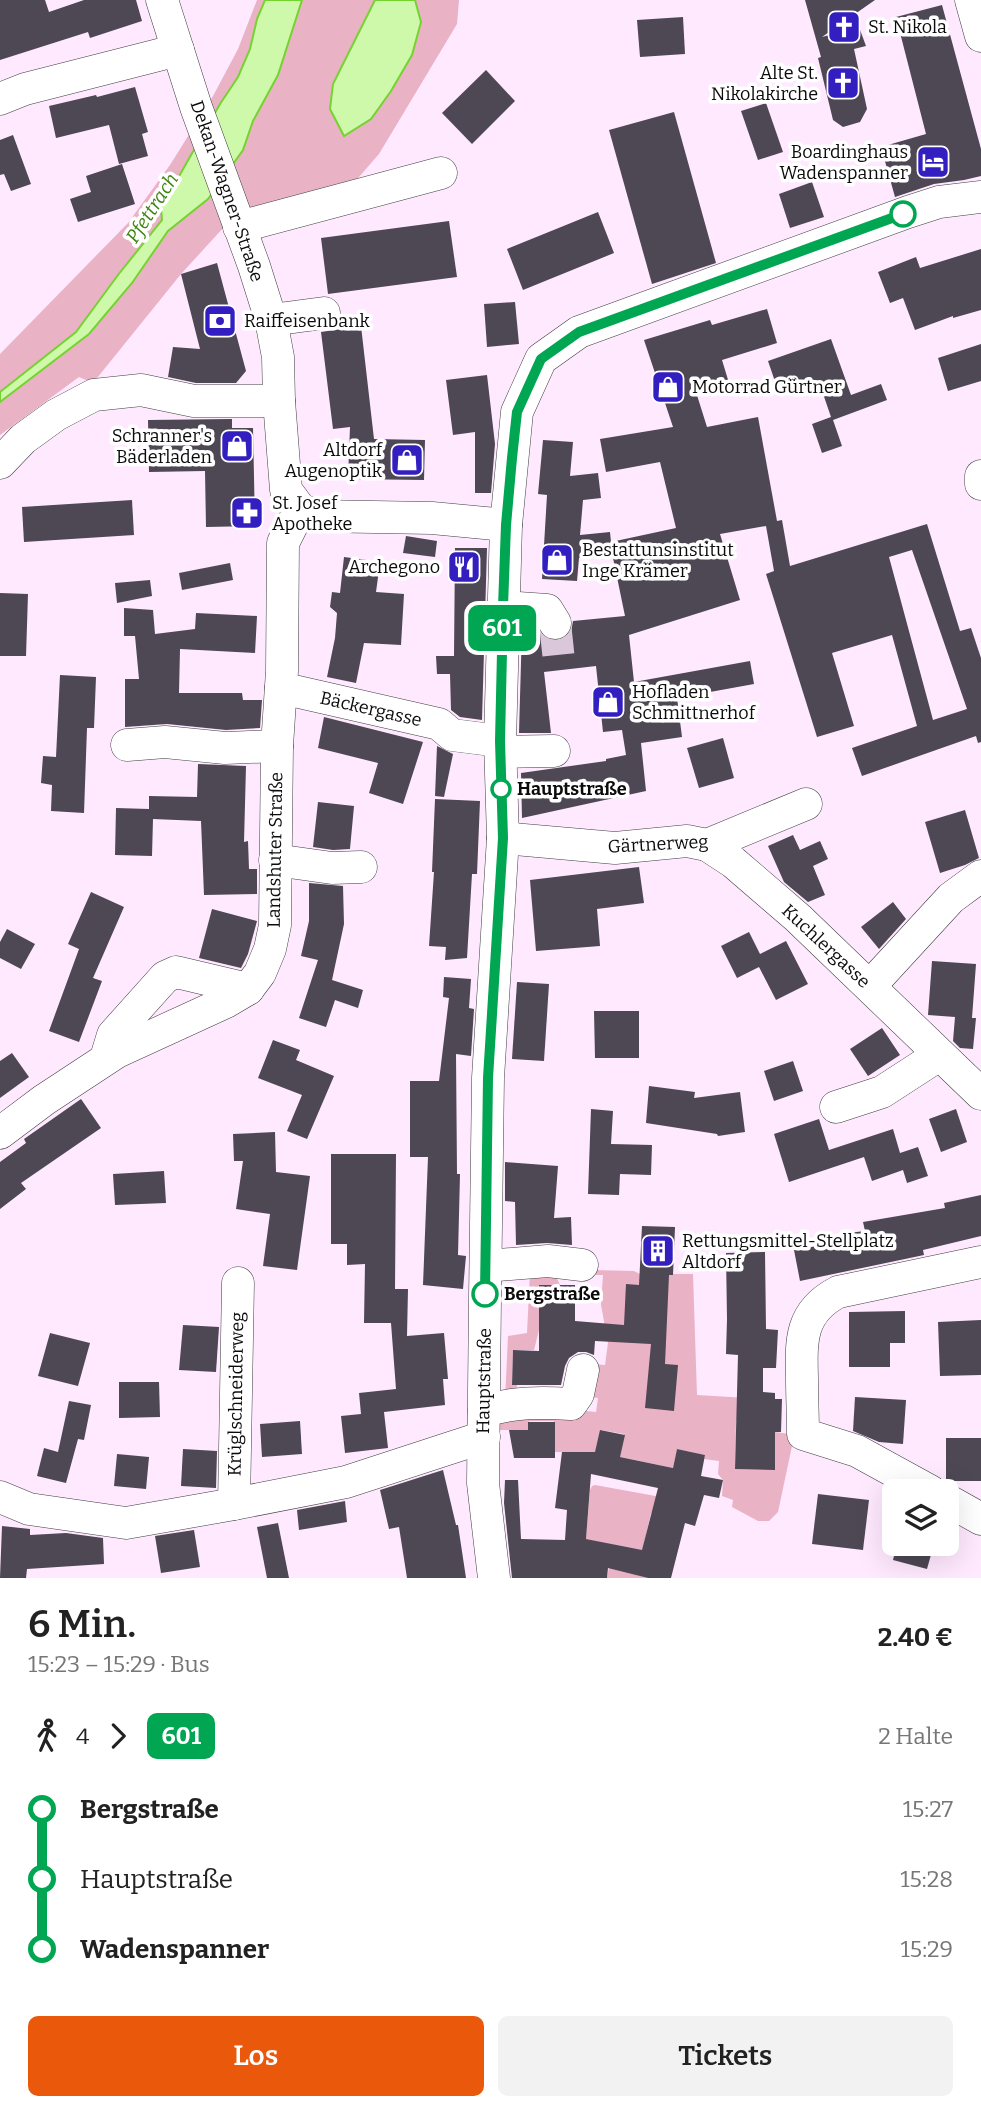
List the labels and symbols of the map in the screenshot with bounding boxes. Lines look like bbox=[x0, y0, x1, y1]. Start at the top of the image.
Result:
church icon: St. Nikola bbox=[825, 8, 863, 46]
place label: St. Nikola bbox=[868, 16, 947, 38]
place label: Alte St. Nikolakirche bbox=[711, 62, 818, 105]
church icon: Alte St. Nikolakirche bbox=[824, 64, 862, 102]
street label: Dekan-Wagner-Straße bbox=[186, 97, 268, 285]
place label: Boardinghaus Wadenspanner bbox=[780, 141, 908, 184]
hotel icon: Boardinghaus Wadenspanner bbox=[914, 143, 952, 181]
water label: Pfettrach bbox=[121, 169, 183, 247]
unlabelled marker bbox=[890, 201, 916, 227]
bank icon: Raiffeisenbank bbox=[201, 302, 239, 340]
place label: Raiffeisenbank bbox=[244, 310, 371, 332]
shop icon: Motorrad Gürtner bbox=[649, 368, 687, 406]
place label: Motorrad Gürtner bbox=[692, 376, 842, 398]
place label: Schranner's Bäderladen bbox=[112, 425, 213, 468]
shop icon: Schranner's Bäderladen bbox=[218, 427, 256, 465]
place label: Altdorf Augenoptik bbox=[284, 439, 384, 482]
shop icon: Altdorf Augenoptik bbox=[388, 441, 426, 479]
place label: St. Josef Apotheke bbox=[272, 492, 352, 535]
pharmacy icon: St. Josef Apotheke bbox=[228, 494, 266, 532]
place label: Bestattunsinstitut Inge Krämer bbox=[582, 539, 734, 582]
shop icon: Bestattunsinstitut Inge Krämer bbox=[538, 541, 576, 579]
restaurant icon: Archegono bbox=[445, 548, 483, 586]
place label: Archegono bbox=[348, 556, 440, 578]
line badge: 601 bbox=[462, 605, 542, 651]
place label: Hofladen Schmittnerhof bbox=[632, 681, 757, 724]
shop icon: Hofladen Schmittnerhof bbox=[589, 683, 627, 721]
street label: Bäckergasse bbox=[318, 687, 424, 731]
street label: Landshuter Straße bbox=[263, 772, 287, 928]
place label: Hauptstraße bbox=[517, 778, 627, 800]
marker: Hauptstraße bbox=[491, 779, 511, 799]
street label: Gärtnerweg bbox=[607, 830, 709, 858]
street label: Kuchlergasse bbox=[777, 899, 875, 993]
place label: Rettungsmittel-Stellplatz Altdorf bbox=[682, 1230, 894, 1273]
building icon: Rettungsmittel-Stellplatz Altdorf bbox=[639, 1232, 677, 1270]
marker: Bergstraße bbox=[472, 1281, 498, 1307]
place label: Bergstraße bbox=[504, 1283, 600, 1305]
street label: Krüglschneiderweg bbox=[224, 1312, 248, 1476]
street label: Hauptstraße bbox=[472, 1328, 496, 1434]

